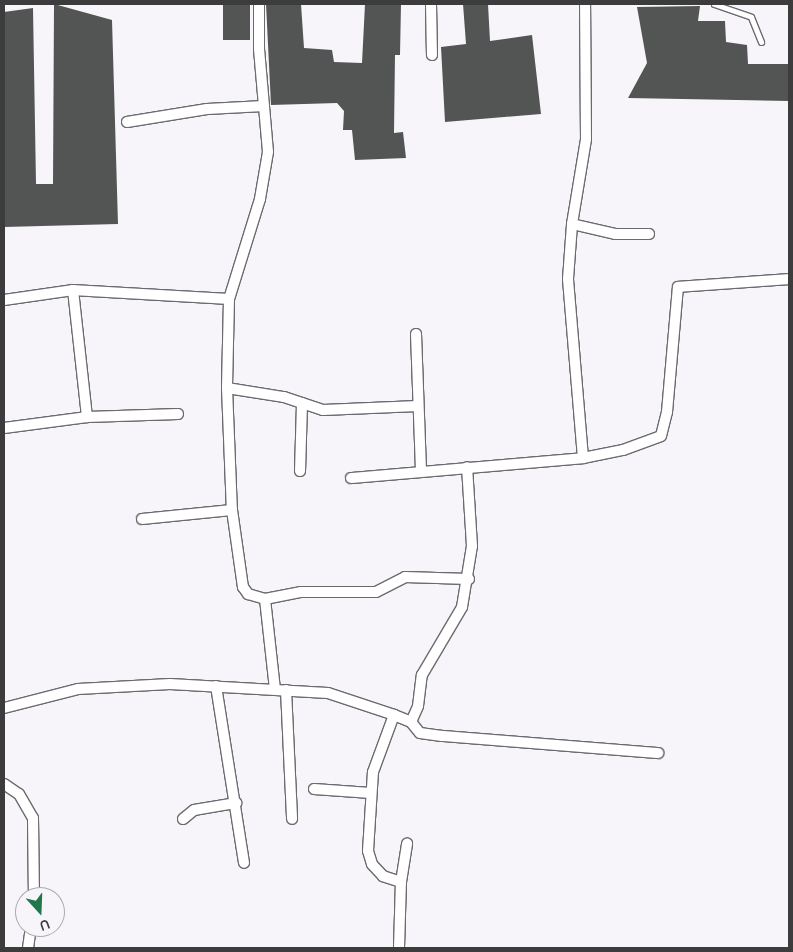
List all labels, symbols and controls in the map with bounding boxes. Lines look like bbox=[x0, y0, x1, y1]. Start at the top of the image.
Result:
north arrow bbox=[15, 887, 65, 937]
text: U bbox=[37, 915, 53, 935]

